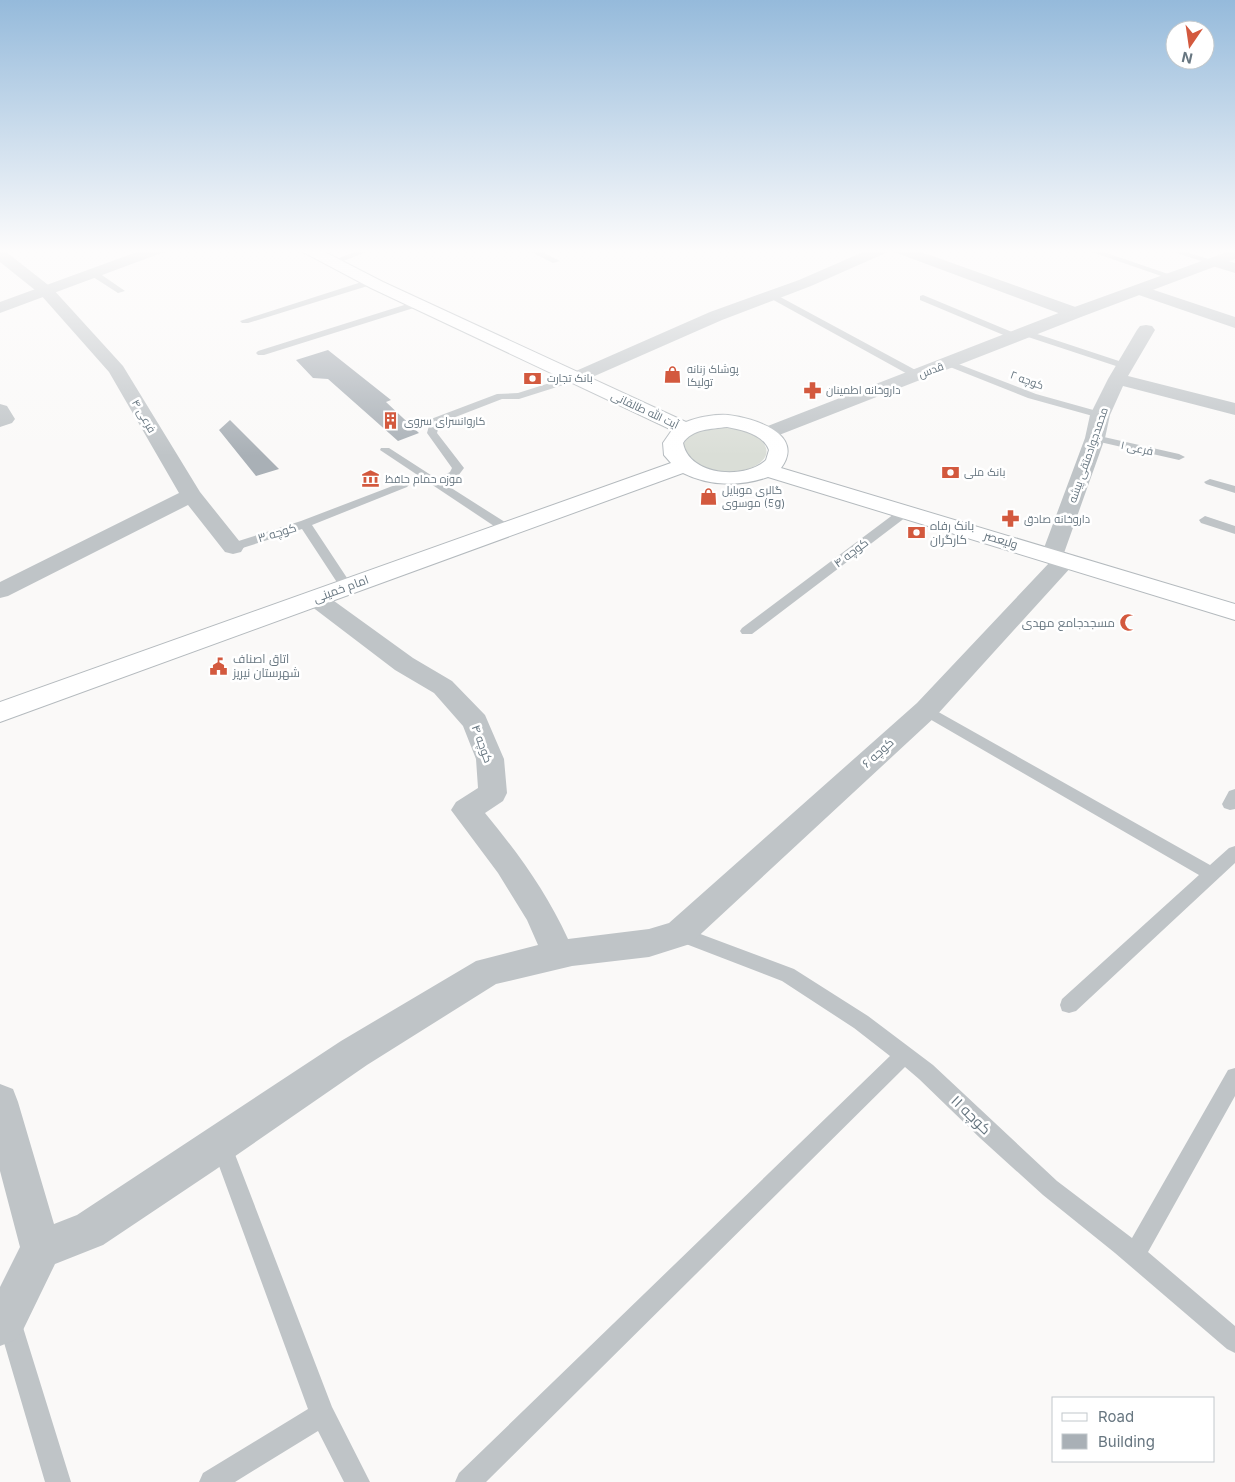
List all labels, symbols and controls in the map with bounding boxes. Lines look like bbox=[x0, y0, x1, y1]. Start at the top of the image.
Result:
north arrow bbox=[1165, 20, 1215, 70]
text: N bbox=[1180, 49, 1194, 68]
street label: قدس bbox=[916, 359, 946, 381]
place label: پوشاک زنانه تولیکا bbox=[687, 362, 739, 389]
shop icon: پوشاک زنانه تولیکا bbox=[663, 365, 683, 385]
bank icon: بانک تجارت bbox=[523, 368, 543, 388]
street label: کوچه ۲ bbox=[1008, 368, 1046, 393]
place label: بانک تجارت bbox=[547, 371, 593, 385]
pharmacy icon: داروخانه اطمینان bbox=[802, 380, 822, 400]
place label: داروخانه اطمینان bbox=[826, 383, 901, 397]
street label: آیت الله طالقانی bbox=[609, 387, 681, 432]
street label: فرعی ۴ bbox=[129, 397, 159, 435]
street label: محمدجوادمتقی پیشه bbox=[1065, 406, 1111, 504]
building icon: کاروانسرای سروی bbox=[380, 411, 400, 431]
place label: کاروانسرای سروی bbox=[404, 414, 486, 428]
street label: فرعی ۱ bbox=[1120, 438, 1154, 458]
bank icon: بانک ملی bbox=[940, 462, 960, 482]
place label: بانک ملی bbox=[964, 465, 1005, 479]
museum icon: موزه حمام حافظ bbox=[361, 469, 381, 489]
place label: موزه حمام حافظ bbox=[385, 472, 462, 487]
place label: گالری موبایل موسوی (5g) bbox=[722, 483, 785, 510]
shop icon: گالری موبایل موسوی (5g) bbox=[698, 486, 718, 506]
pharmacy icon: داروخانه صادق bbox=[1000, 509, 1020, 529]
place label: داروخانه صادق bbox=[1024, 512, 1090, 526]
place label: بانک رفاه کارگران bbox=[930, 518, 974, 547]
street label: کوچه ۳ bbox=[256, 520, 299, 547]
bank icon: بانک رفاه کارگران bbox=[906, 523, 926, 543]
street label: ولیعصر bbox=[982, 527, 1020, 552]
street label: کوچه ۴ bbox=[830, 535, 872, 572]
street label: امام خمینی bbox=[311, 572, 371, 606]
mosque icon: مسجدجامع مهدی bbox=[1119, 613, 1139, 633]
place label: مسجدجامع مهدی bbox=[1022, 615, 1115, 631]
place label: اتاق اصناف شهرستان نیریز bbox=[232, 651, 300, 680]
public building icon: اتاق اصناف شهرستان نیریز bbox=[209, 656, 229, 676]
street label: کوچه ۴ bbox=[467, 723, 496, 766]
street label: ۶ کوچه bbox=[859, 735, 898, 772]
street label: کوچه ۱۱ bbox=[947, 1091, 995, 1139]
legend bbox=[1052, 1397, 1215, 1462]
text: Road bbox=[1098, 1407, 1134, 1426]
text: Building bbox=[1098, 1432, 1155, 1451]

